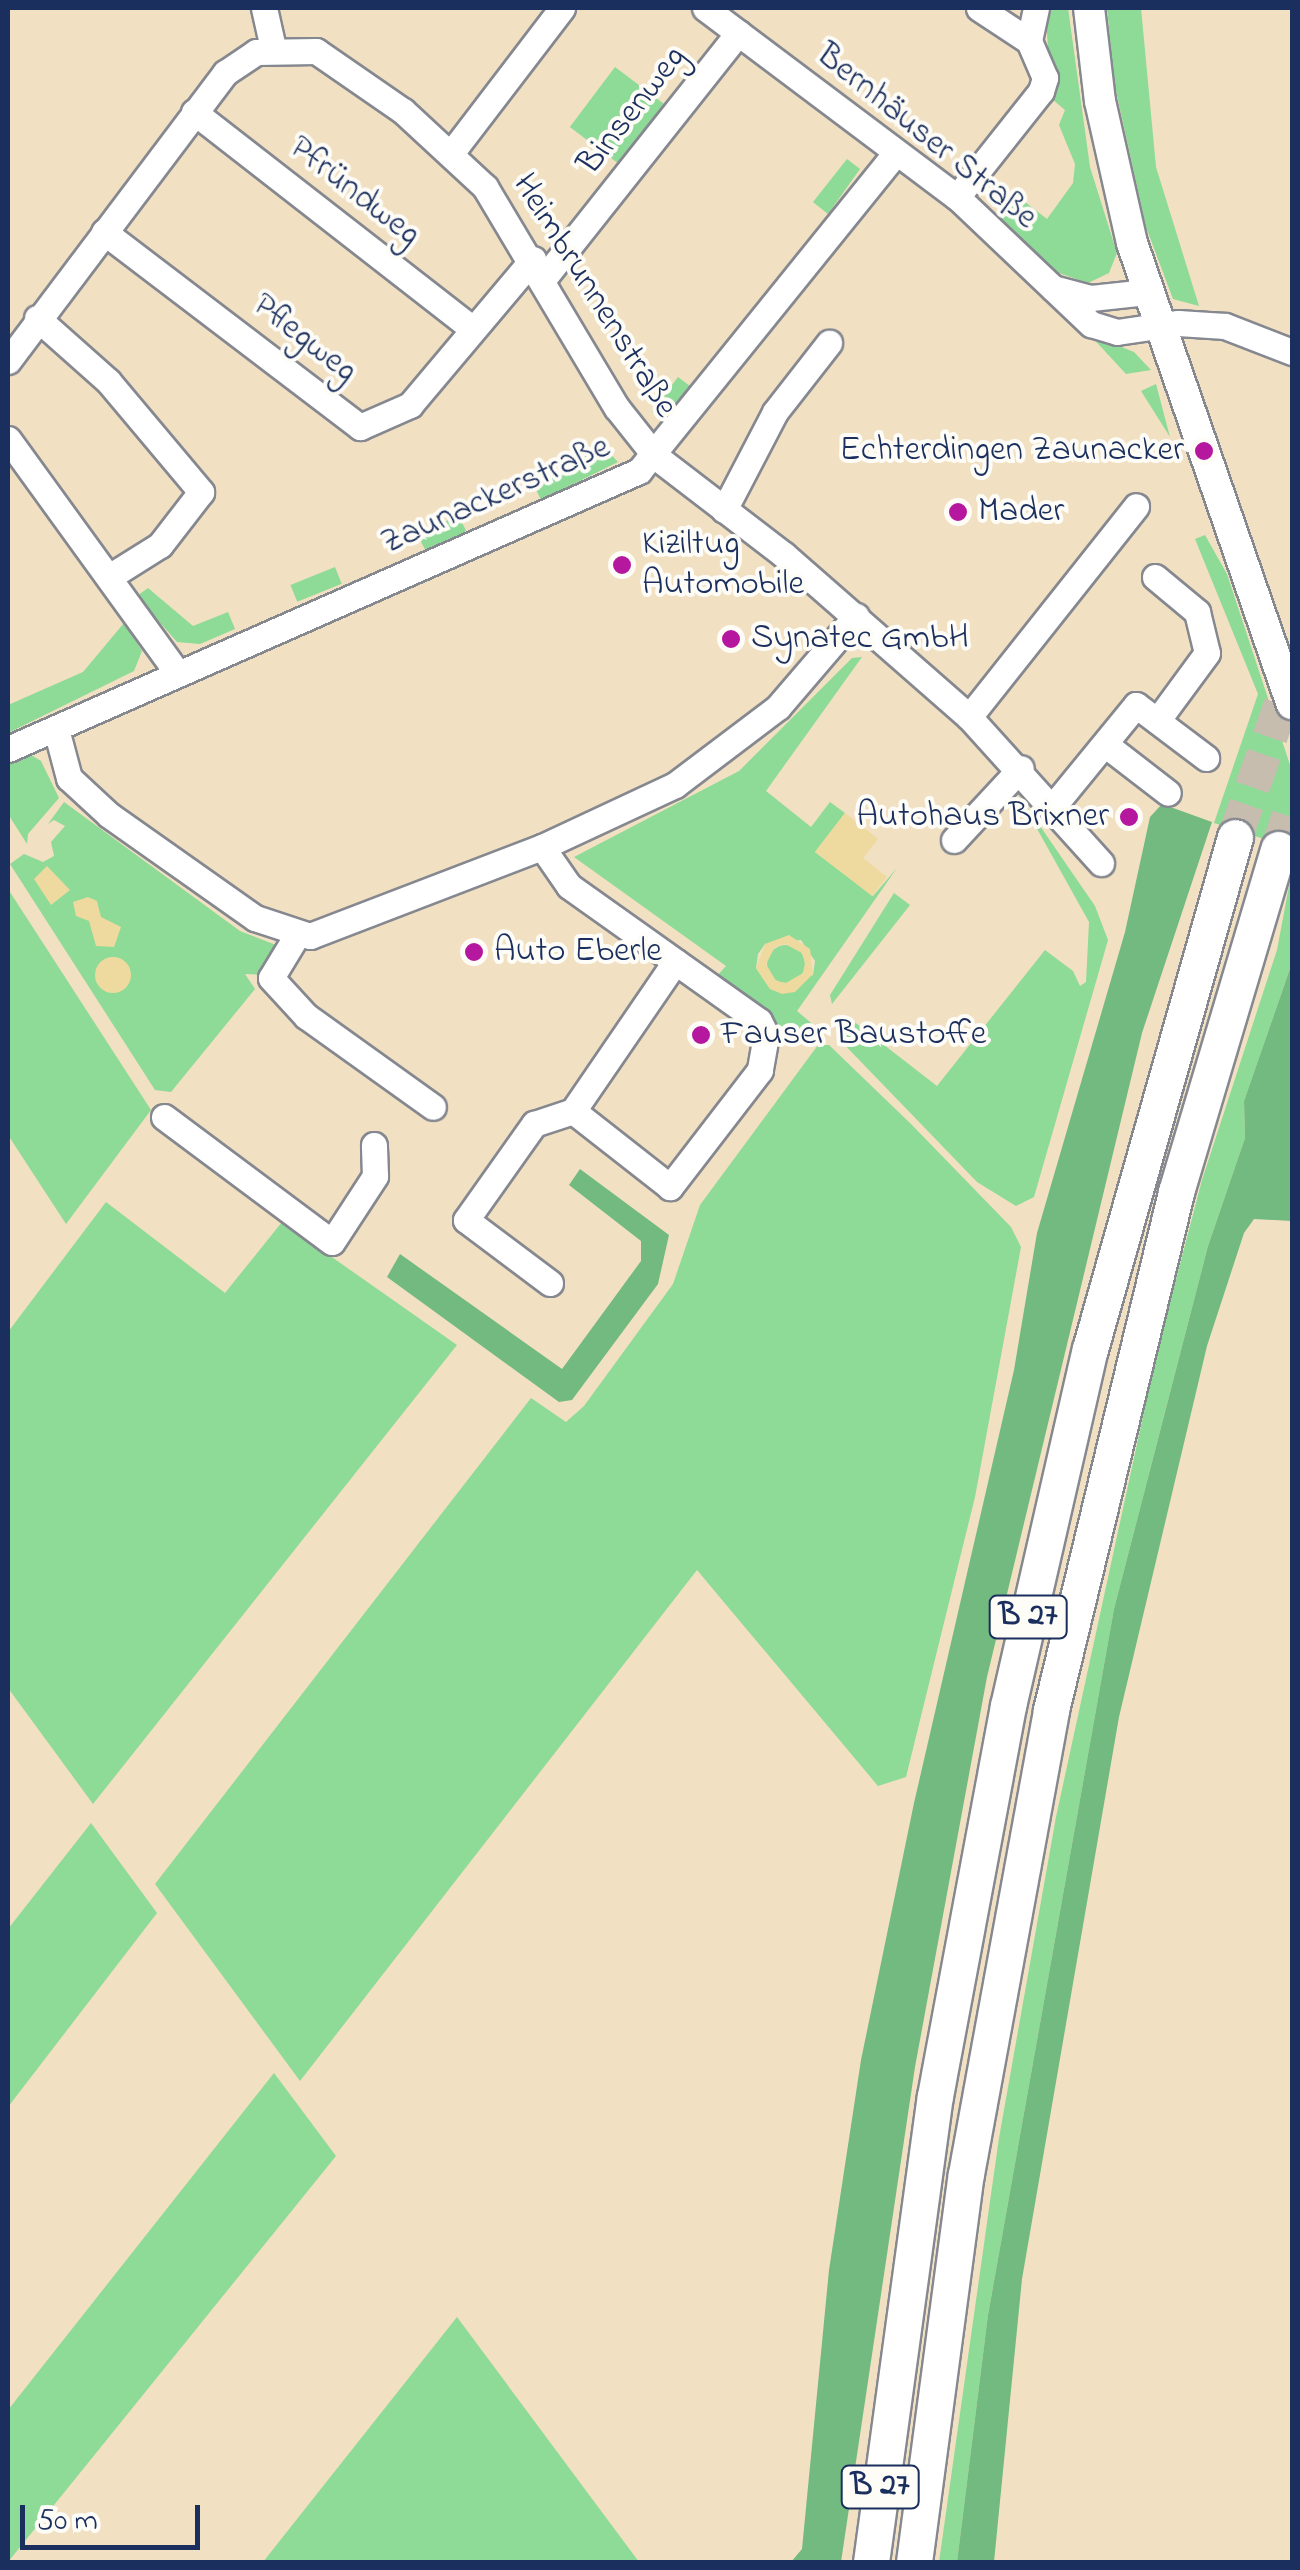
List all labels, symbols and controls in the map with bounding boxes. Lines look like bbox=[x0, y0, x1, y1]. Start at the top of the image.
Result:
street label: Bernhäuser Straße bbox=[807, 35, 1045, 239]
street label: Binsenweg bbox=[570, 38, 696, 184]
street label: Pfründweg bbox=[280, 128, 428, 256]
street label: Heimbrunnenstraße bbox=[502, 166, 686, 426]
street label: Pflegweg bbox=[243, 285, 365, 393]
street label: Zaunackerstraße bbox=[375, 427, 617, 565]
place label: Echterdingen Zaunacker bbox=[839, 430, 1184, 472]
marker: Echterdingen Zaunacker bbox=[1193, 440, 1215, 462]
place label: Mader bbox=[978, 491, 1064, 533]
marker: Mader bbox=[947, 501, 969, 523]
place label: Kiziltug Automobile bbox=[642, 524, 804, 606]
marker: Kiziltug Automobile bbox=[611, 554, 633, 576]
place label: Synatec GmbH bbox=[751, 618, 969, 660]
marker: Synatec GmbH bbox=[720, 628, 742, 650]
place label: Autohaus Brixner bbox=[856, 796, 1109, 838]
marker: Autohaus Brixner bbox=[1118, 806, 1140, 828]
place label: Auto Eberle bbox=[494, 931, 662, 973]
marker: Auto Eberle bbox=[463, 941, 485, 963]
place label: Fauser Baustoffe bbox=[721, 1014, 987, 1056]
marker: Fauser Baustoffe bbox=[690, 1024, 712, 1046]
road number: B 27 bbox=[988, 1590, 1068, 1644]
road number: B 27 bbox=[840, 2460, 920, 2514]
scale bar bbox=[25, 2485, 205, 2547]
text: 50 m bbox=[37, 2500, 98, 2544]

